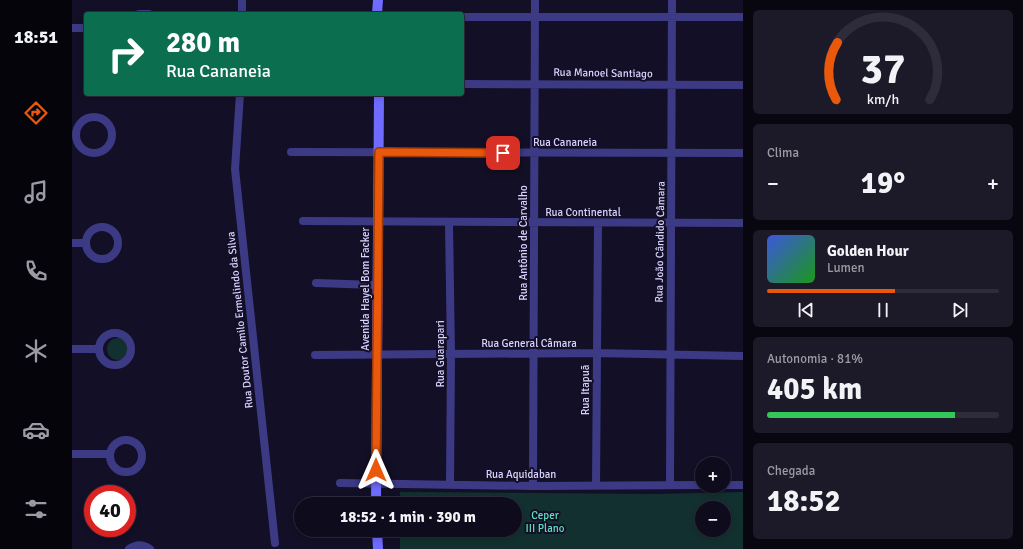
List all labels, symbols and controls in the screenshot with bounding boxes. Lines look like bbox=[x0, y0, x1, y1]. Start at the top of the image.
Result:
text: 18:51 bbox=[14, 26, 58, 48]
text: 280 m bbox=[166, 26, 240, 60]
icon: right bbox=[100, 28, 152, 80]
text: 37 bbox=[861, 44, 905, 95]
text: Rua Cananeia bbox=[166, 60, 271, 82]
street label: Rua Manoel Santiago bbox=[553, 66, 653, 80]
text: km/h bbox=[867, 91, 899, 108]
icon: directions bbox=[22, 99, 50, 127]
pin bbox=[486, 136, 520, 170]
street label: Rua Cananeia bbox=[533, 136, 598, 149]
icon: arrive bbox=[492, 142, 514, 164]
text: Clima bbox=[767, 145, 799, 161]
text: 19° bbox=[861, 165, 905, 202]
text: − bbox=[767, 170, 779, 197]
text: + bbox=[987, 170, 999, 197]
icon: music bbox=[22, 178, 50, 206]
street label: Rua João Cândido Câmara bbox=[652, 181, 668, 303]
street label: Rua Antônio de Carvalho bbox=[517, 185, 530, 301]
street label: Rua Continental bbox=[545, 206, 621, 219]
street label: Avenida Hayel Bom Facker bbox=[359, 227, 372, 351]
street label: Rua Doutor Camilo Ermelindo da Silva bbox=[224, 231, 256, 409]
text: Golden Hour bbox=[827, 242, 909, 260]
icon: phone bbox=[22, 257, 50, 285]
text: Lumen bbox=[827, 260, 865, 276]
icon: previous bbox=[795, 299, 817, 321]
icon: pause bbox=[872, 299, 894, 321]
icon: next bbox=[949, 299, 971, 321]
street label: Rua Guarapari bbox=[434, 320, 447, 388]
icon: climate bbox=[22, 337, 50, 365]
street label: Rua General Câmara bbox=[481, 337, 577, 350]
text: Autonomia · 81% bbox=[767, 351, 863, 367]
street label: Rua Itapuã bbox=[579, 364, 592, 415]
text: 405 km bbox=[767, 371, 862, 408]
icon: car bbox=[22, 416, 50, 444]
position arrow bbox=[355, 449, 397, 491]
map controls bbox=[695, 457, 731, 537]
button: + bbox=[695, 457, 731, 493]
text: Chegada bbox=[767, 463, 815, 479]
street label: Rua Aquidaban bbox=[486, 468, 556, 481]
text: 18:52 bbox=[767, 483, 841, 520]
speed limit sign: 40 bbox=[84, 485, 136, 537]
icon: filters bbox=[22, 495, 50, 523]
button: − bbox=[695, 501, 731, 537]
text: 18:52 · 1 min · 390 m bbox=[340, 508, 476, 526]
park label: Ceper III Plano bbox=[526, 509, 565, 535]

